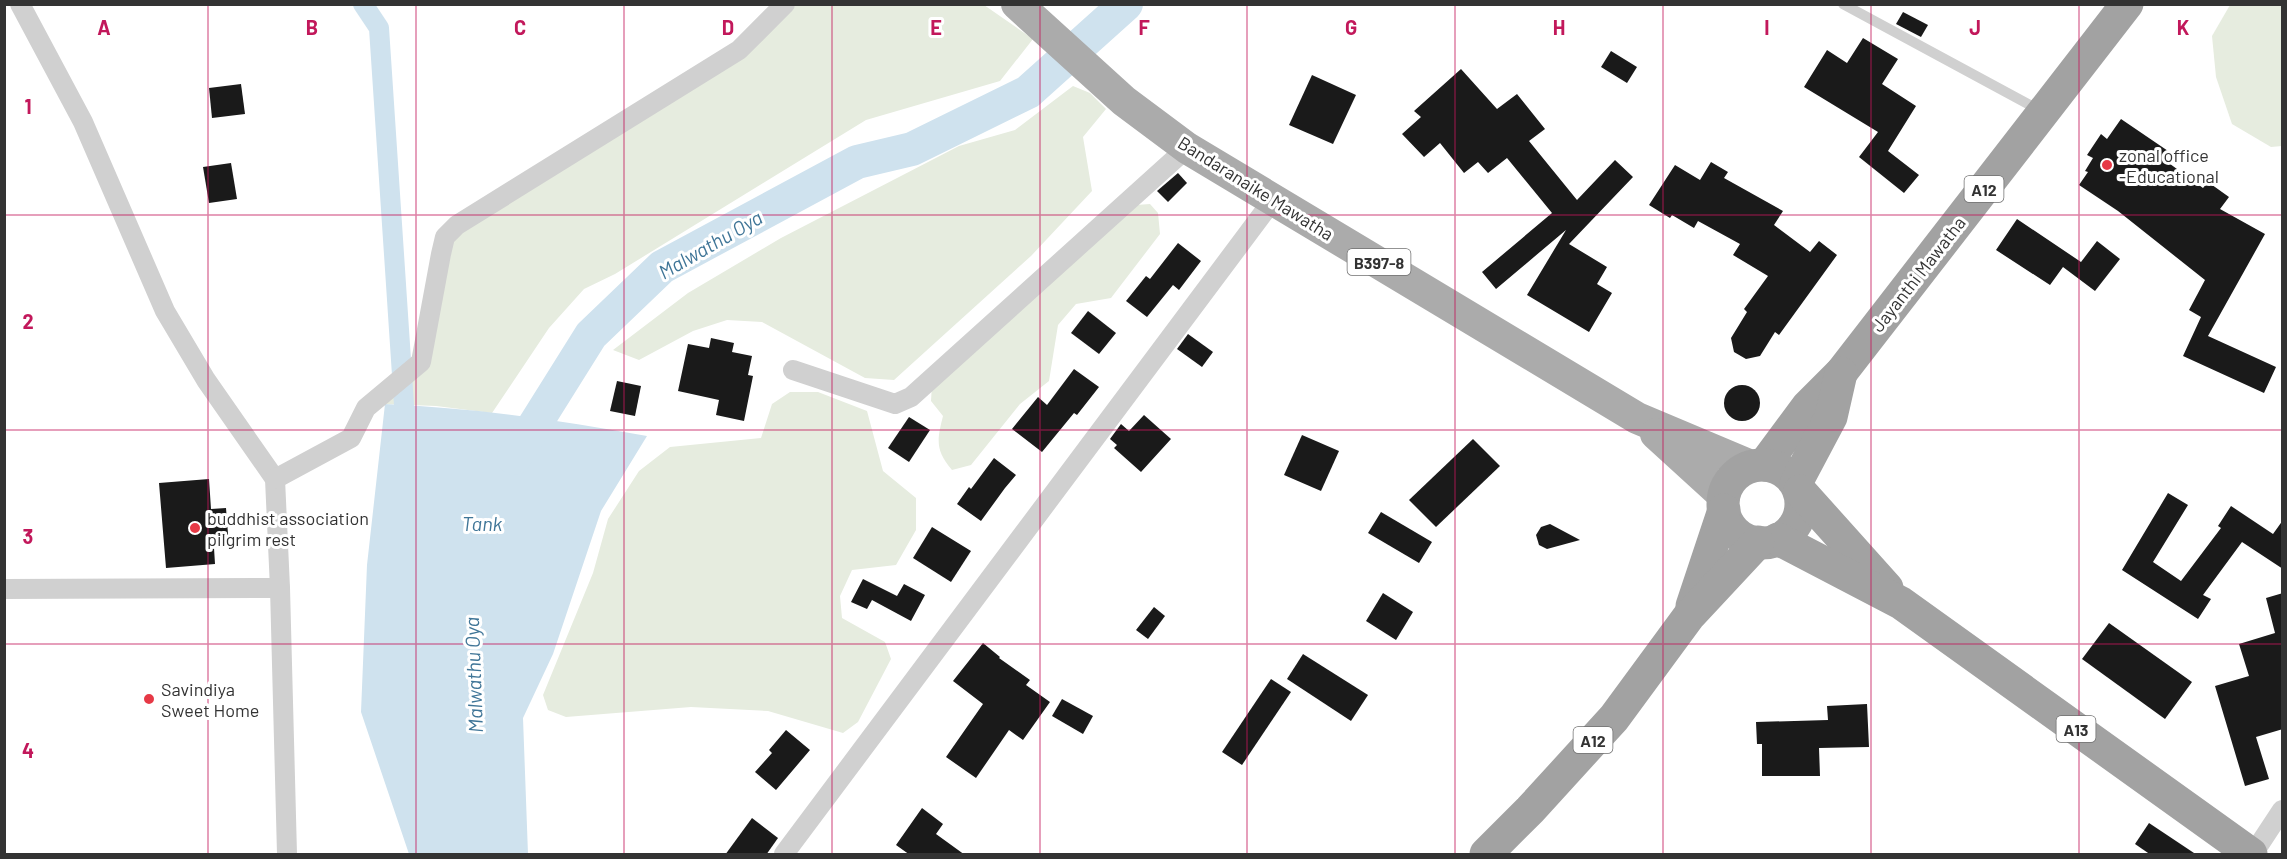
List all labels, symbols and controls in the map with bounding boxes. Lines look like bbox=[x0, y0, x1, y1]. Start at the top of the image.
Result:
text: A bbox=[97, 15, 111, 39]
text: B bbox=[306, 15, 318, 39]
text: C bbox=[514, 15, 526, 39]
text: D bbox=[722, 15, 734, 39]
text: E bbox=[930, 15, 942, 39]
text: F bbox=[1138, 15, 1150, 39]
text: G bbox=[1345, 15, 1357, 39]
text: H bbox=[1553, 15, 1565, 39]
text: I bbox=[1764, 15, 1770, 39]
text: J bbox=[1969, 15, 1981, 39]
text: K bbox=[2177, 15, 2190, 39]
text: 1 bbox=[24, 94, 32, 118]
street label: Bandaranaike Mawatha bbox=[1174, 131, 1338, 245]
place label: zonal office -Educational bbox=[2119, 144, 2219, 187]
marker: zonal office -Educational bbox=[2100, 158, 2114, 172]
road number: A12 bbox=[1964, 176, 2004, 202]
water label: Malwathu Oya bbox=[654, 205, 766, 283]
street label: Jayanthi Mawatha bbox=[1866, 212, 1970, 336]
road number: B397-8 bbox=[1348, 249, 1410, 275]
text: 2 bbox=[22, 309, 34, 333]
place label: buddhist association pilgrim rest bbox=[207, 507, 369, 550]
water label: Tank bbox=[462, 511, 503, 535]
marker: buddhist association pilgrim rest bbox=[188, 521, 202, 535]
text: 3 bbox=[23, 524, 33, 548]
water label: Malwathu Oya bbox=[459, 617, 487, 733]
place label: Savindiya Sweet Home bbox=[161, 678, 259, 721]
marker: Savindiya Sweet Home bbox=[142, 692, 156, 706]
road number: A13 bbox=[2056, 716, 2096, 742]
road number: A12 bbox=[1574, 727, 1612, 753]
text: 4 bbox=[22, 738, 34, 762]

